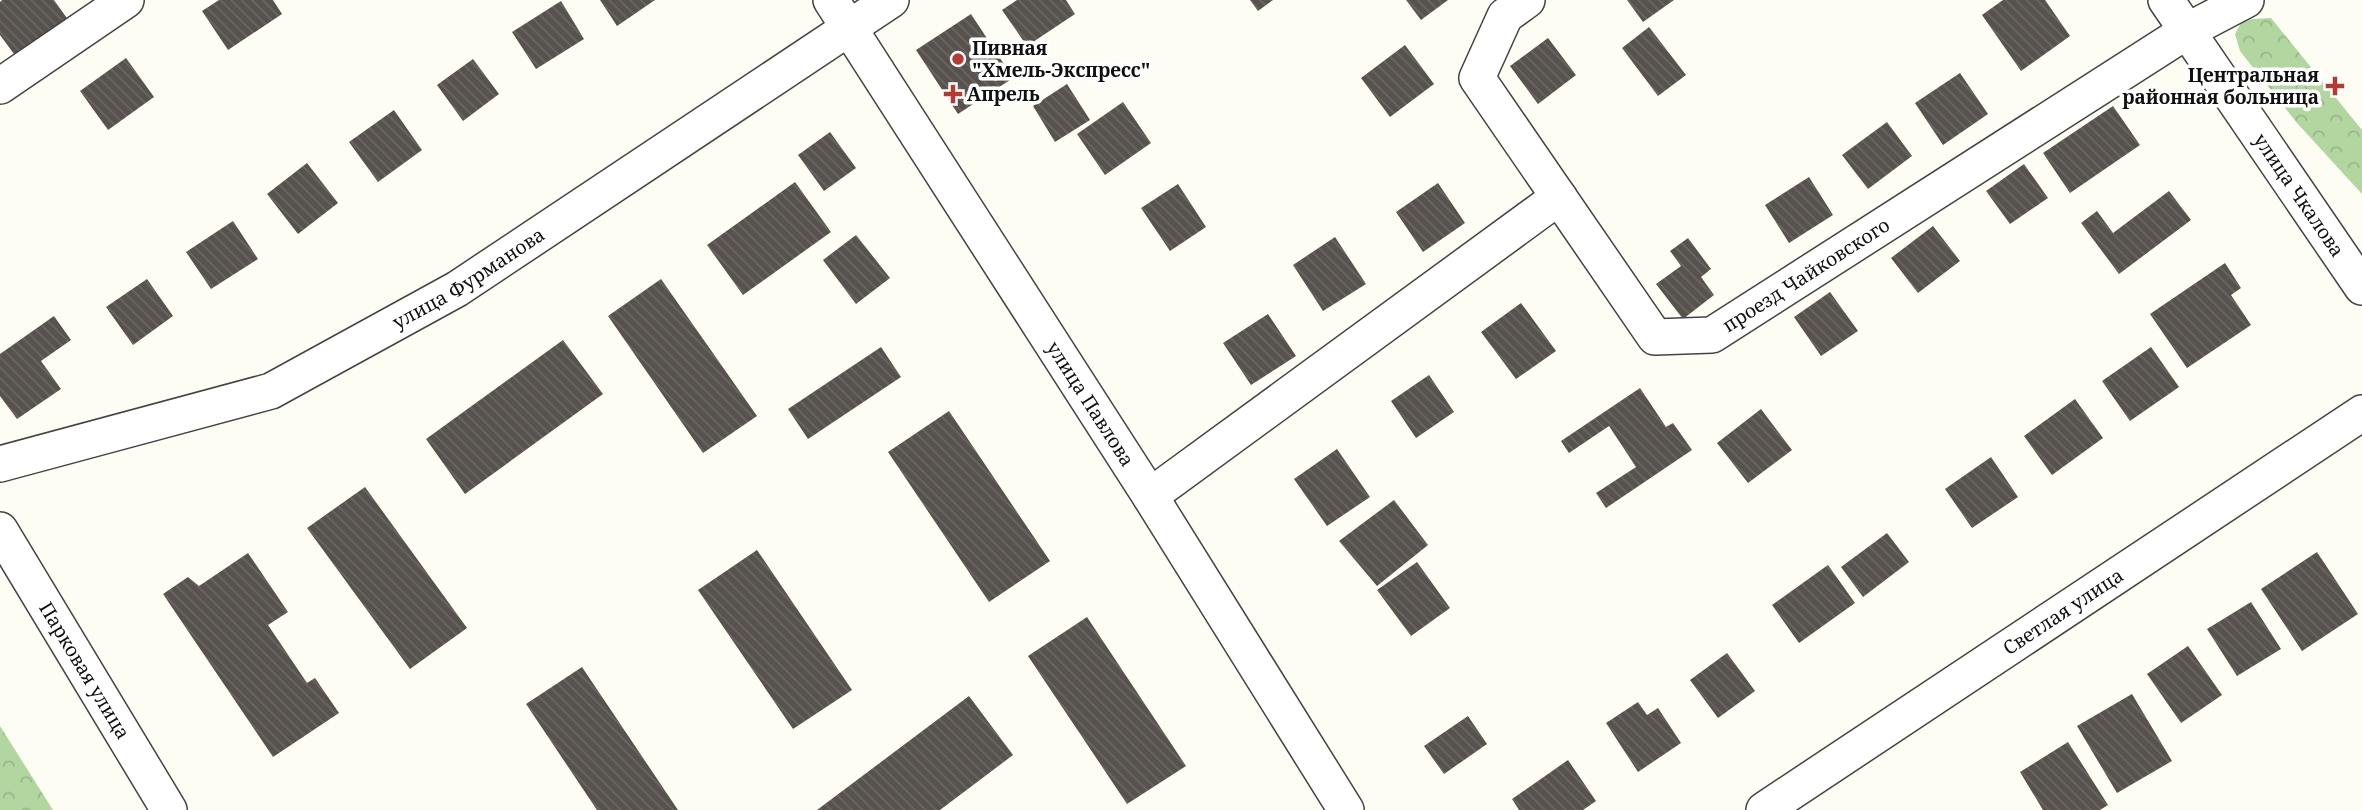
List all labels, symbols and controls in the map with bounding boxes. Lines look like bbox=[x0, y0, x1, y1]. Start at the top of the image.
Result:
place label: Пивная "Хмель-Экспресс" bbox=[972, 35, 1150, 83]
marker: Пивная "Хмель-Экспресс" bbox=[950, 51, 966, 67]
place label: Центральная районная больница bbox=[2122, 62, 2319, 110]
marker: Центральная районная больница bbox=[2325, 76, 2345, 96]
place label: Апрель bbox=[967, 81, 1040, 107]
marker: Апрель bbox=[945, 86, 961, 102]
street label: улица Чкалова bbox=[2248, 128, 2350, 262]
street label: проезд Чайковского bbox=[1717, 212, 1895, 338]
street label: улица Фурманова bbox=[388, 221, 550, 335]
street label: улица Павлова bbox=[1041, 336, 1141, 471]
street label: Светлая улица bbox=[1998, 562, 2128, 661]
street label: Парковая улица bbox=[33, 597, 136, 744]

